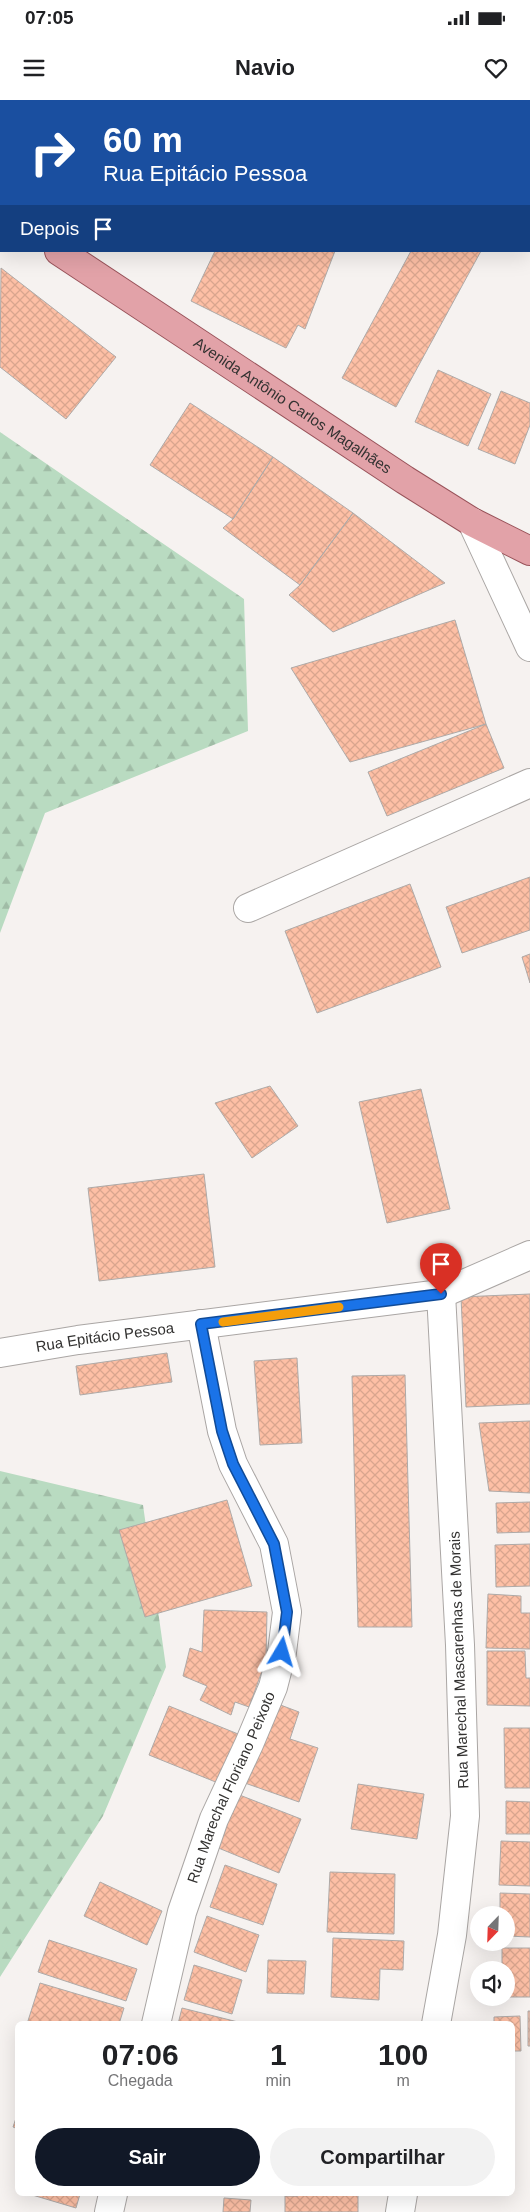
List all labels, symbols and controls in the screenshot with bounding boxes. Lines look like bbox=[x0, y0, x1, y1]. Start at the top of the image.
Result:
text: 07:05 bbox=[25, 7, 74, 28]
icon: menu bbox=[20, 54, 48, 82]
icon: heart bbox=[482, 54, 510, 82]
text: Navio bbox=[235, 55, 295, 80]
icon: right bbox=[20, 120, 85, 185]
text: 60 m bbox=[103, 120, 183, 159]
text: Rua Epitácio Pessoa bbox=[103, 161, 307, 186]
icon: arrive bbox=[89, 215, 117, 243]
text: Depois bbox=[20, 218, 79, 239]
street label: Avenida Antônio Carlos Magalhães bbox=[191, 334, 395, 477]
pin bbox=[420, 1243, 462, 1294]
icon: arrive bbox=[427, 1250, 455, 1278]
street label: Rua Epitácio Pessoa bbox=[34, 1319, 175, 1355]
street label: Rua Marechal Mascarenhas de Morais bbox=[446, 1531, 471, 1789]
position arrow bbox=[255, 1625, 307, 1677]
street label: Rua Marechal Floriano Peixoto bbox=[184, 1689, 278, 1885]
north arrow bbox=[470, 1906, 515, 1951]
map controls bbox=[470, 1906, 515, 2006]
button: sound bbox=[470, 1961, 515, 2006]
text: 07:06 bbox=[102, 2038, 179, 2071]
text: 1 bbox=[270, 2038, 287, 2071]
text: 100 bbox=[378, 2038, 428, 2071]
text: Chegada bbox=[108, 2072, 173, 2089]
text: min bbox=[265, 2072, 291, 2089]
text: m bbox=[396, 2072, 410, 2089]
button: Sair bbox=[35, 2128, 260, 2186]
button: Compartilhar bbox=[270, 2128, 495, 2186]

